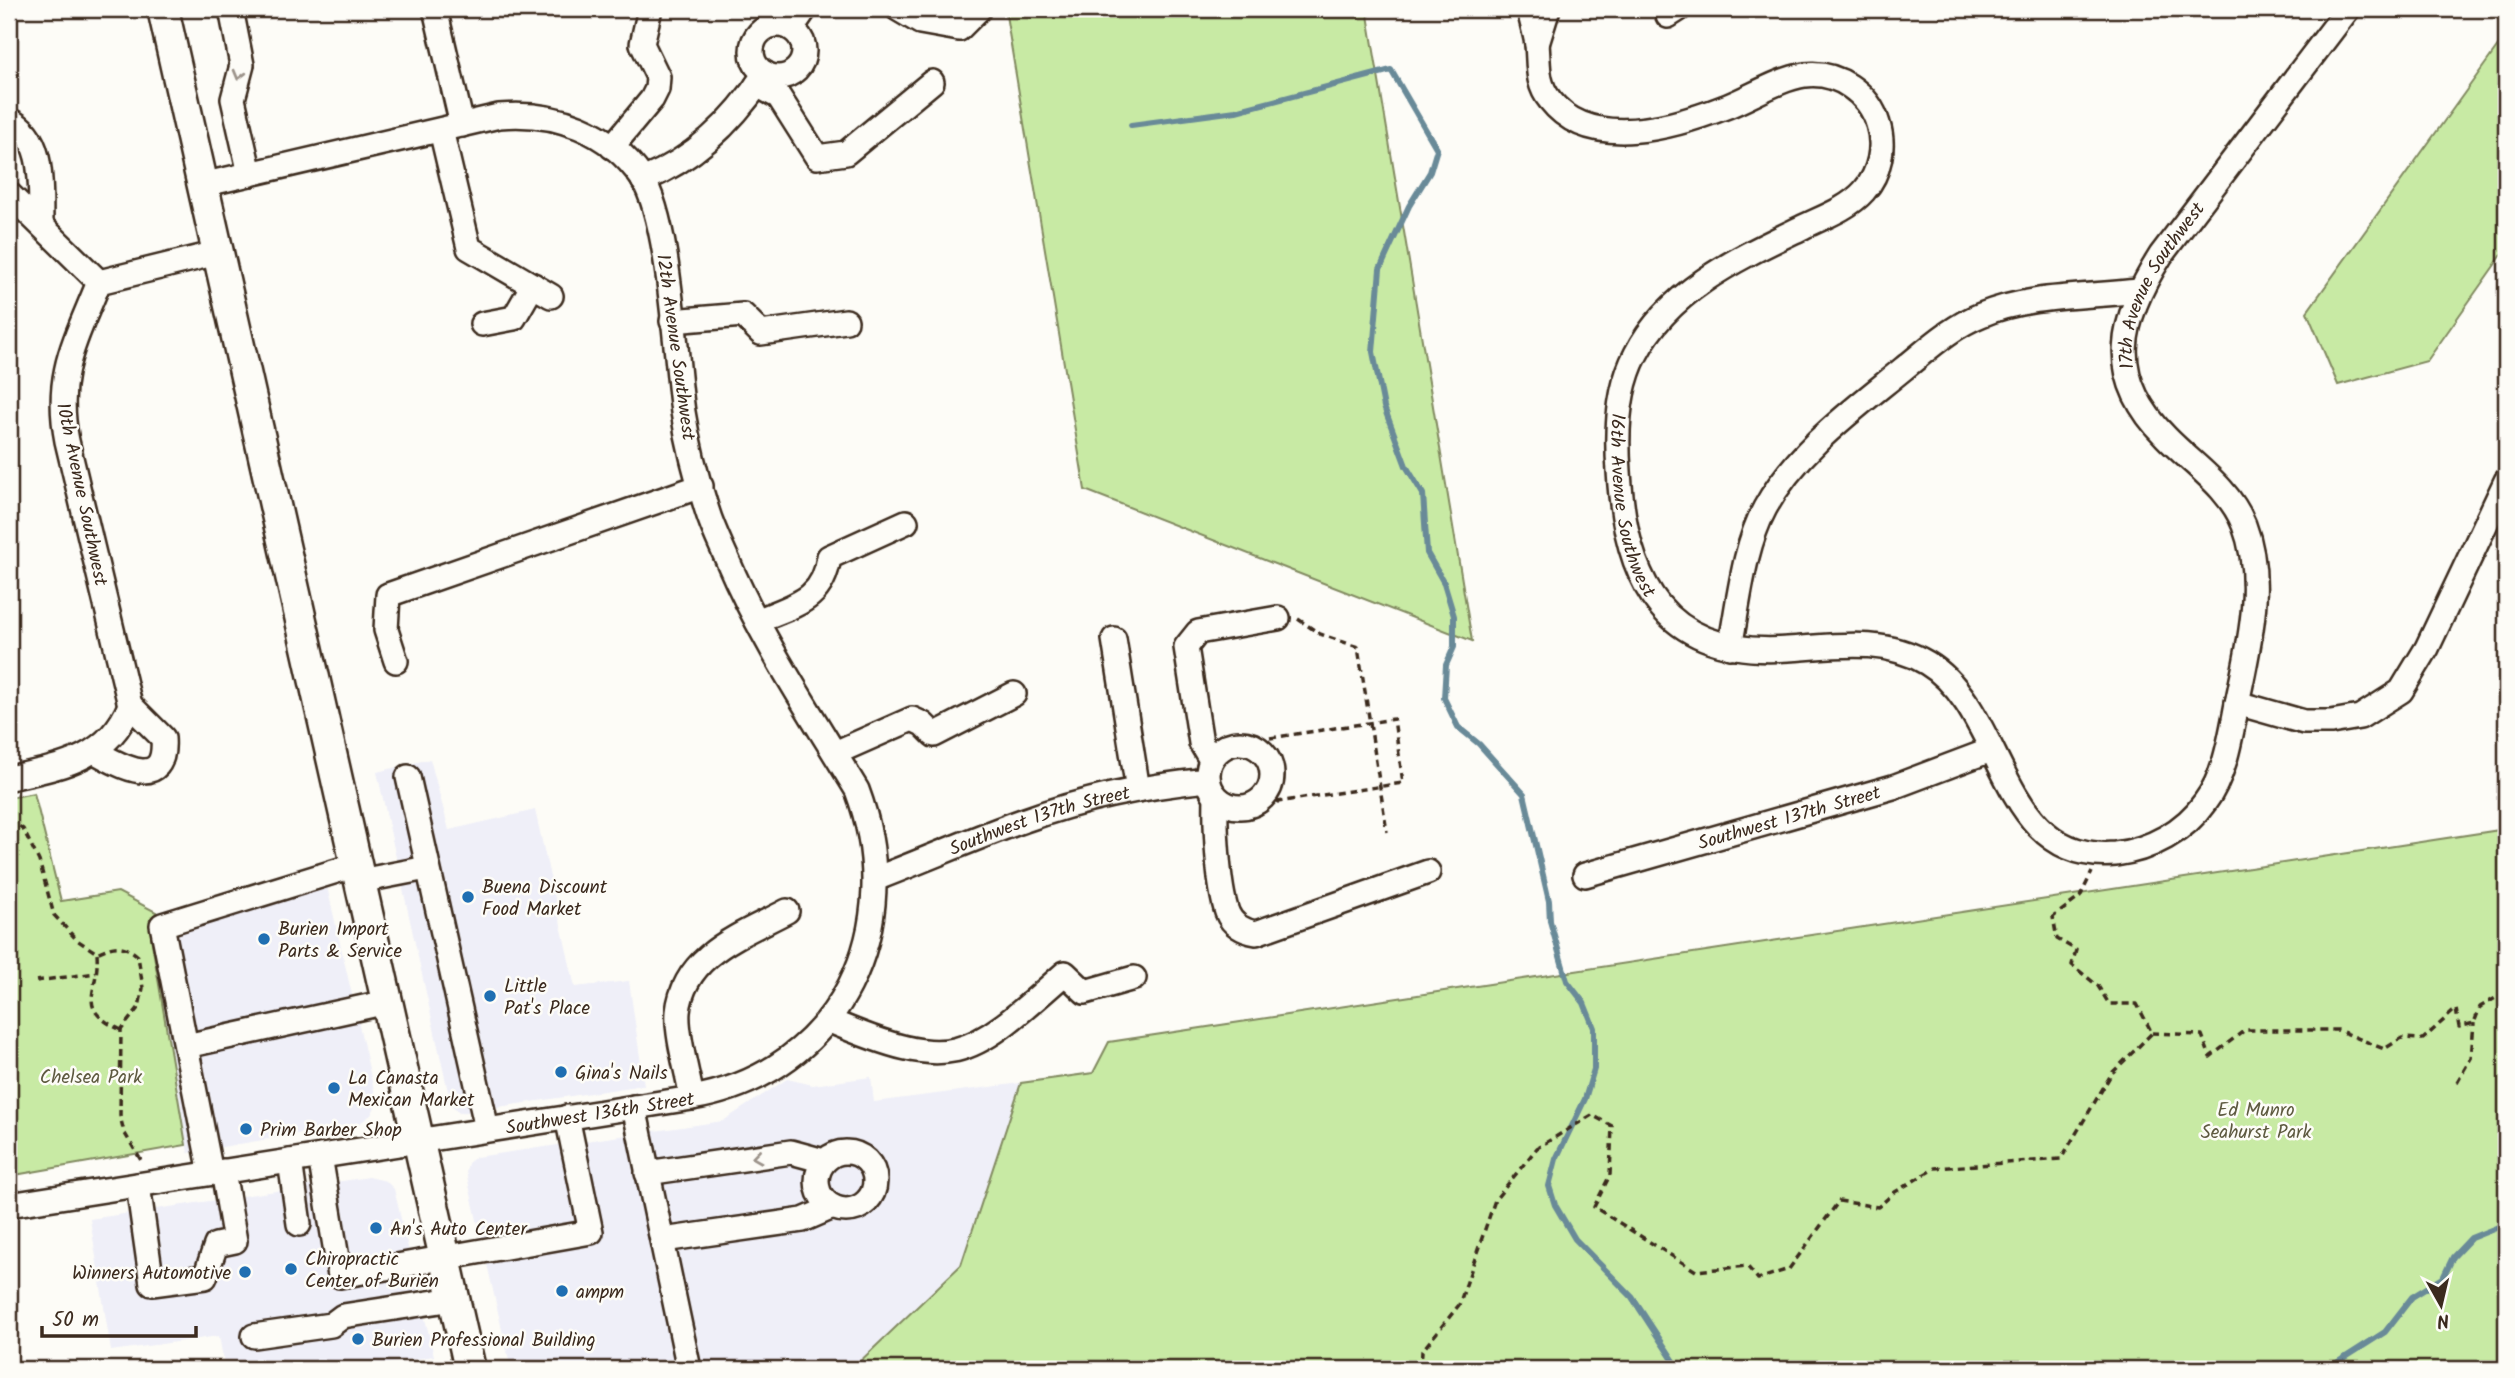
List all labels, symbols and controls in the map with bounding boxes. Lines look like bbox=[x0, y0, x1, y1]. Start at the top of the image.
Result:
one-way arrow bbox=[233, 69, 247, 81]
street label: 17th Avenue Southwest bbox=[2112, 196, 2213, 371]
street label: 12th Avenue Southwest bbox=[647, 252, 703, 443]
street label: 10th Avenue Southwest bbox=[47, 400, 115, 589]
street label: 16th Avenue Southwest bbox=[1601, 412, 1663, 605]
street label: Southwest 137th Street bbox=[1694, 778, 1885, 859]
street label: Southwest 137th Street bbox=[945, 779, 1133, 865]
place label: Buena Discount Food Market bbox=[482, 873, 608, 925]
marker: Buena Discount Food Market bbox=[460, 889, 476, 905]
place label: Burien Import Parts & Service bbox=[278, 915, 403, 967]
marker: Burien Import Parts & Service bbox=[256, 931, 272, 947]
place label: Little Pat's Place bbox=[504, 972, 590, 1024]
marker: Little Pat's Place bbox=[482, 988, 498, 1004]
place label: Gina's Nails bbox=[575, 1059, 668, 1089]
park label: Chelsea Park bbox=[40, 1063, 142, 1093]
place label: La Canasta Mexican Market bbox=[348, 1064, 475, 1116]
marker: Gina's Nails bbox=[553, 1064, 569, 1080]
marker: La Canasta Mexican Market bbox=[326, 1080, 342, 1096]
street label: Southwest 136th Street bbox=[504, 1085, 697, 1144]
park label: Ed Munro Seahurst Park bbox=[2201, 1096, 2311, 1148]
place label: Prim Barber Shop bbox=[260, 1116, 402, 1146]
marker: Prim Barber Shop bbox=[238, 1121, 254, 1137]
one-way arrow bbox=[751, 1150, 763, 1165]
place label: An's Auto Center bbox=[390, 1215, 528, 1245]
marker: An's Auto Center bbox=[368, 1220, 384, 1236]
place label: Chiropractic Center of Burien bbox=[305, 1245, 439, 1297]
place label: Winners Automotive bbox=[72, 1259, 231, 1289]
marker: Chiropractic Center of Burien bbox=[283, 1261, 299, 1277]
marker: Winners Automotive bbox=[237, 1264, 253, 1280]
north arrow bbox=[2406, 1270, 2476, 1340]
place label: ampm bbox=[576, 1278, 624, 1308]
marker: ampm bbox=[554, 1283, 570, 1299]
scale bar bbox=[42, 1294, 196, 1338]
text: 50 m bbox=[52, 1304, 99, 1337]
text: N bbox=[2435, 1304, 2451, 1336]
place label: Burien Professional Building bbox=[372, 1326, 595, 1356]
marker: Burien Professional Building bbox=[350, 1331, 366, 1347]

